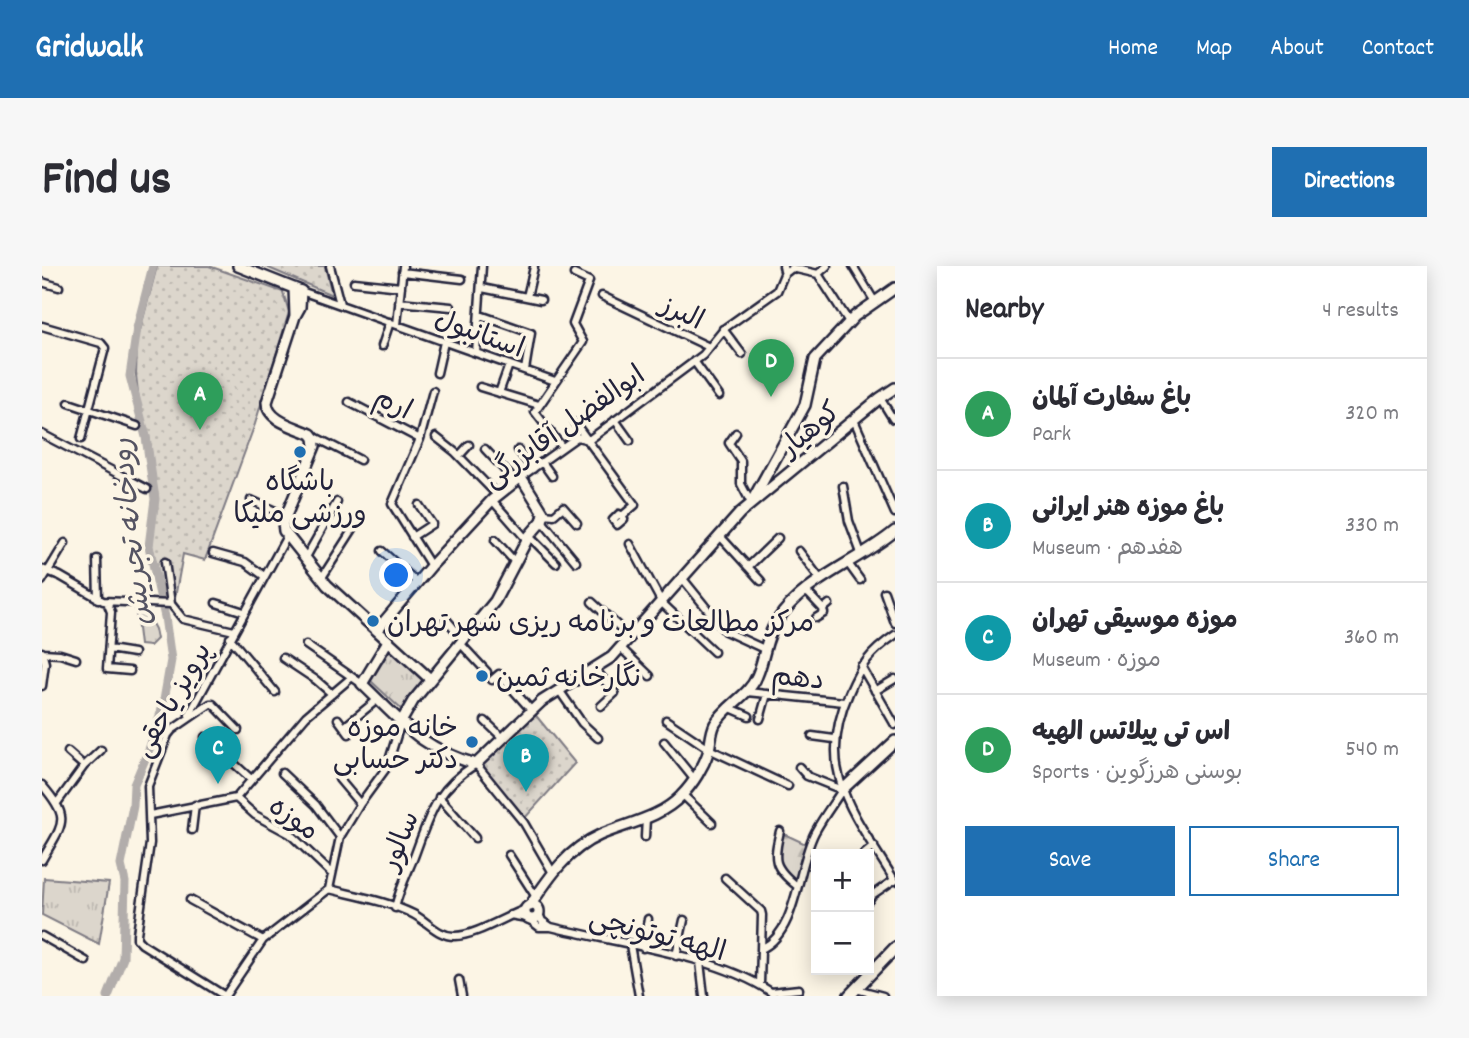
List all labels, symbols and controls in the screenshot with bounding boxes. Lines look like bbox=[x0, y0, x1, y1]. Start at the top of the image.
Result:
text: Gridwalk bbox=[35, 26, 144, 73]
text: Home bbox=[1108, 32, 1158, 66]
text: Map bbox=[1196, 32, 1232, 66]
text: About bbox=[1270, 32, 1324, 66]
text: Contact bbox=[1362, 32, 1434, 66]
text: Find us bbox=[42, 147, 171, 217]
button: Directions bbox=[1272, 147, 1427, 217]
street label: البرز bbox=[650, 287, 709, 343]
text: Nearby bbox=[965, 290, 1043, 333]
text: 4 results bbox=[1322, 295, 1399, 328]
street label: استانبول bbox=[428, 302, 529, 371]
pin: D bbox=[748, 339, 794, 397]
street label: ابوالفضل آقابزرگی bbox=[476, 357, 655, 500]
pin: A bbox=[177, 372, 223, 430]
street label: ارم bbox=[366, 380, 418, 433]
text: باغ سفارت آلمان bbox=[1032, 381, 1191, 418]
street label: کوهیار bbox=[771, 394, 851, 471]
text: A bbox=[982, 398, 994, 431]
text: 320 m bbox=[1345, 398, 1399, 431]
text: Park bbox=[1032, 419, 1071, 452]
water label: رودخانه تجریش bbox=[103, 436, 166, 627]
marker: باشگاه ورزشی ملیکا bbox=[292, 444, 308, 460]
place label: باشگاه ورزشی ملیکا bbox=[233, 464, 367, 537]
text: باغ موزه هنر ایرانی bbox=[1032, 491, 1224, 528]
text: B bbox=[983, 510, 993, 543]
text: 330 m bbox=[1345, 510, 1399, 543]
text: Museum · هفدهم bbox=[1032, 533, 1183, 566]
your location bbox=[379, 558, 413, 592]
text: موزه موسیقی تهران bbox=[1032, 603, 1238, 640]
place label: مرکز مطالعات و برنامه ریزی شهر تهران bbox=[387, 606, 814, 646]
marker: مرکز مطالعات و برنامه ریزی شهر تهران bbox=[365, 613, 381, 629]
text: C bbox=[982, 622, 994, 655]
text: 360 m bbox=[1344, 622, 1399, 655]
street label: پرویز یاحقی bbox=[126, 636, 224, 767]
text: Museum · موزه bbox=[1032, 645, 1161, 678]
street label: دهم bbox=[769, 658, 826, 704]
place label: نگارخانه ثمین bbox=[496, 660, 641, 701]
marker: نگارخانه ثمین bbox=[474, 668, 490, 684]
place label: خانه موزه دکتر حسابی bbox=[333, 711, 458, 783]
text: اس تی پیلاتس الهیه bbox=[1032, 715, 1230, 752]
pin: C bbox=[195, 726, 241, 784]
marker: خانه موزه دکتر حسابی bbox=[464, 734, 480, 750]
pin: B bbox=[503, 734, 549, 792]
text: D bbox=[982, 734, 994, 767]
text: 540 m bbox=[1345, 734, 1399, 767]
text: Sports · بوسنی هرزگوین bbox=[1032, 757, 1243, 790]
street label: موزه bbox=[259, 789, 326, 853]
street label: سالور bbox=[372, 806, 433, 879]
button: Save bbox=[965, 826, 1175, 896]
button: Share bbox=[1189, 826, 1399, 896]
map controls bbox=[811, 849, 874, 975]
button: + bbox=[811, 849, 874, 912]
street label: الهه توتونچی bbox=[584, 900, 729, 975]
button: − bbox=[811, 912, 874, 975]

